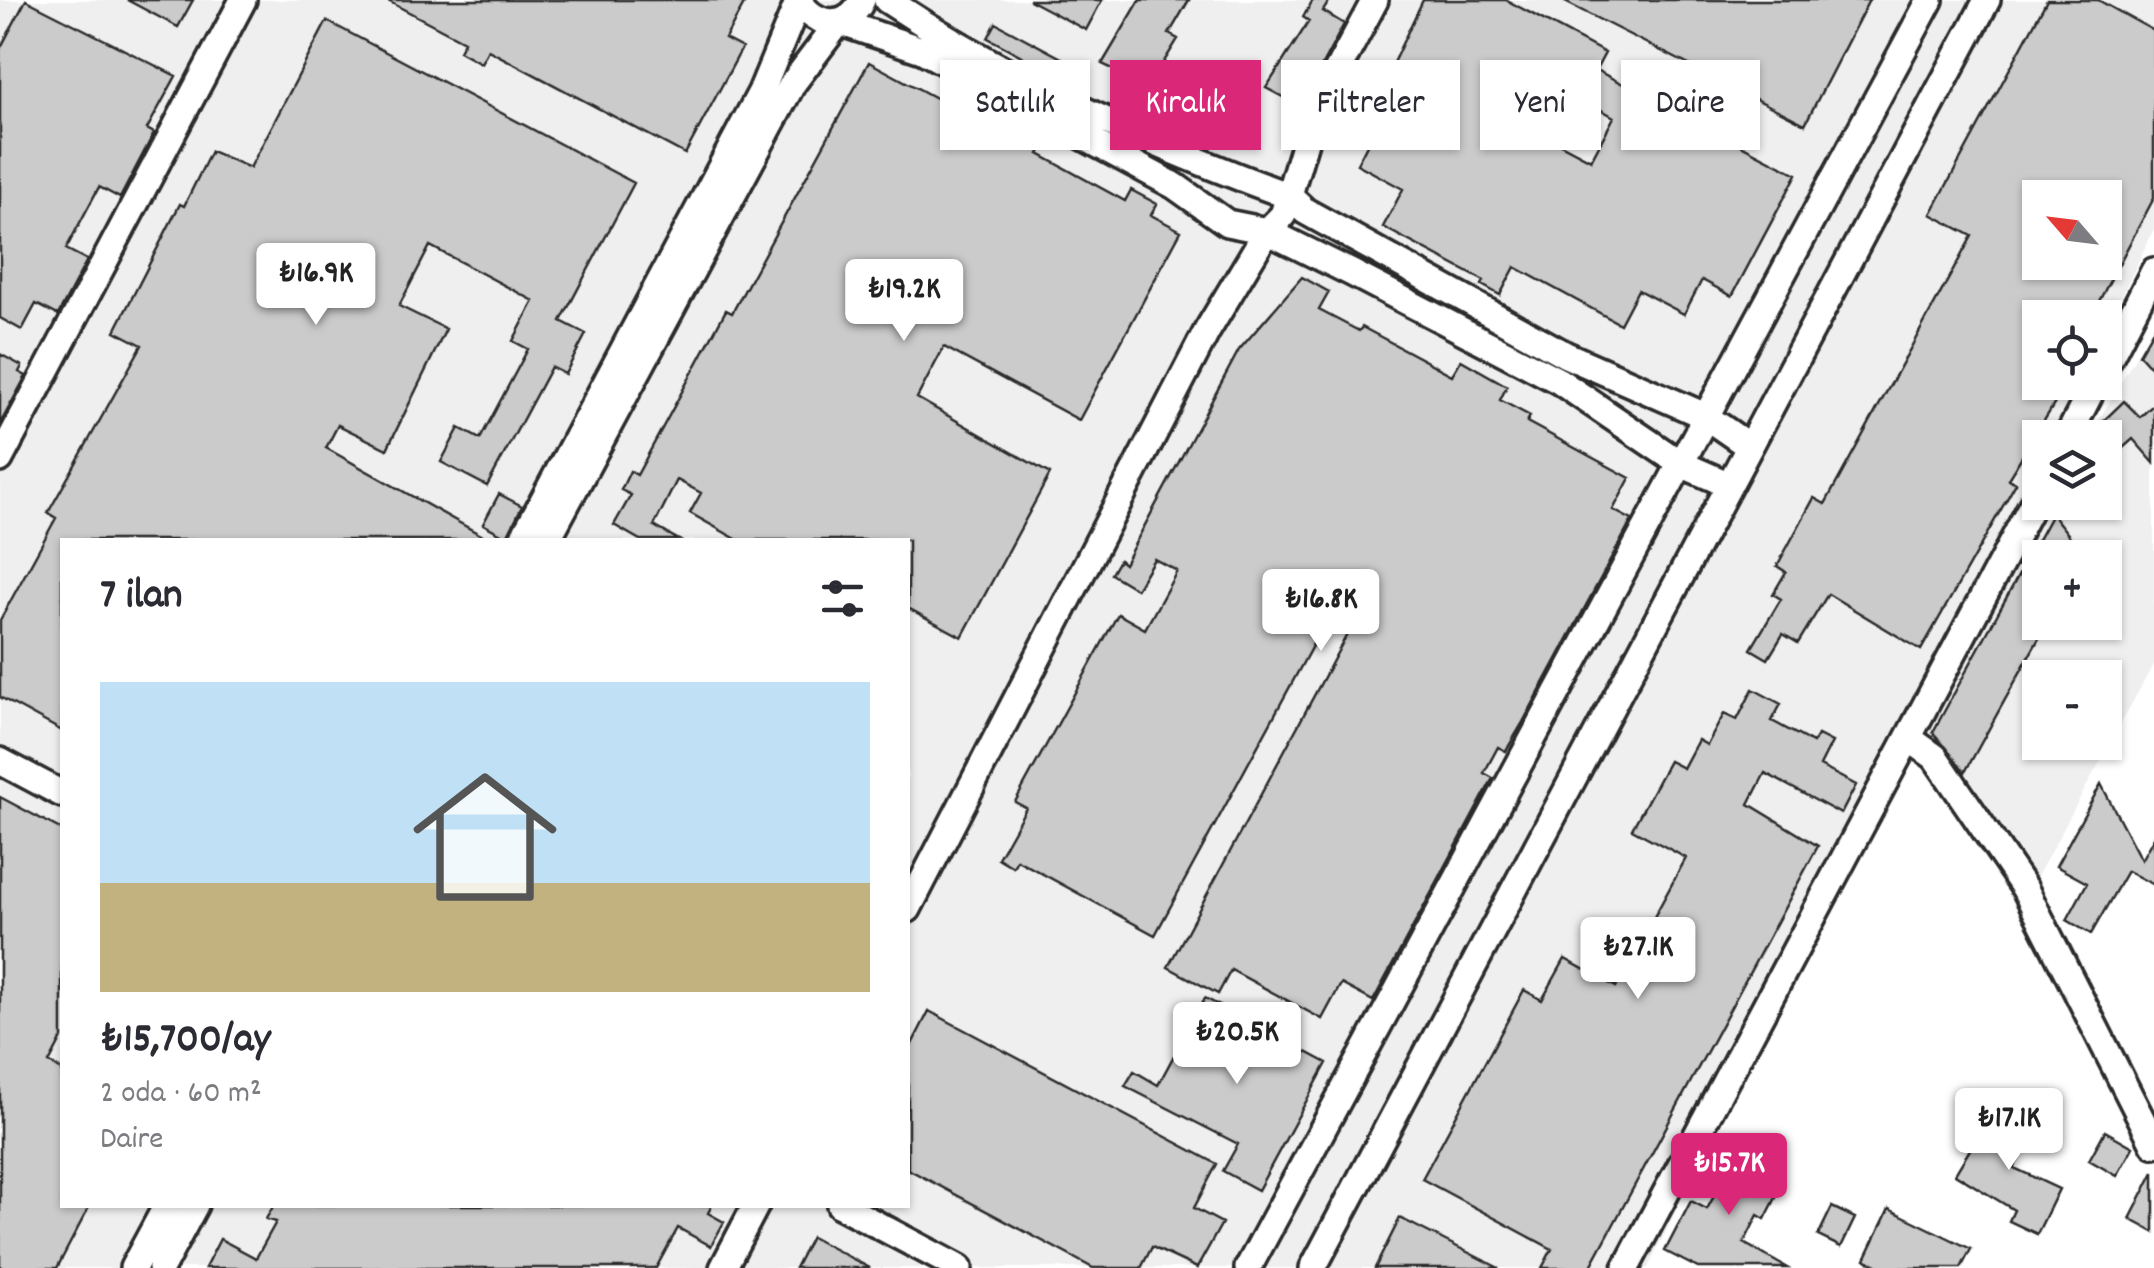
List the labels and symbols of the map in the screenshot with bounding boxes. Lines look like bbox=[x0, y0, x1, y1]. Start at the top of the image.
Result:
north arrow bbox=[2022, 180, 2122, 280]
pin: ₺16.9K bbox=[235, 243, 397, 328]
pin: ₺19.2K bbox=[823, 259, 985, 344]
pin: ₺16.8K bbox=[1240, 569, 1402, 654]
pin: ₺27.1K bbox=[1557, 917, 1719, 1002]
pin: ₺20.5K bbox=[1156, 1002, 1318, 1087]
pin: ₺17.1K bbox=[1928, 1088, 2090, 1173]
pin: ₺15.7K bbox=[1648, 1133, 1810, 1218]

